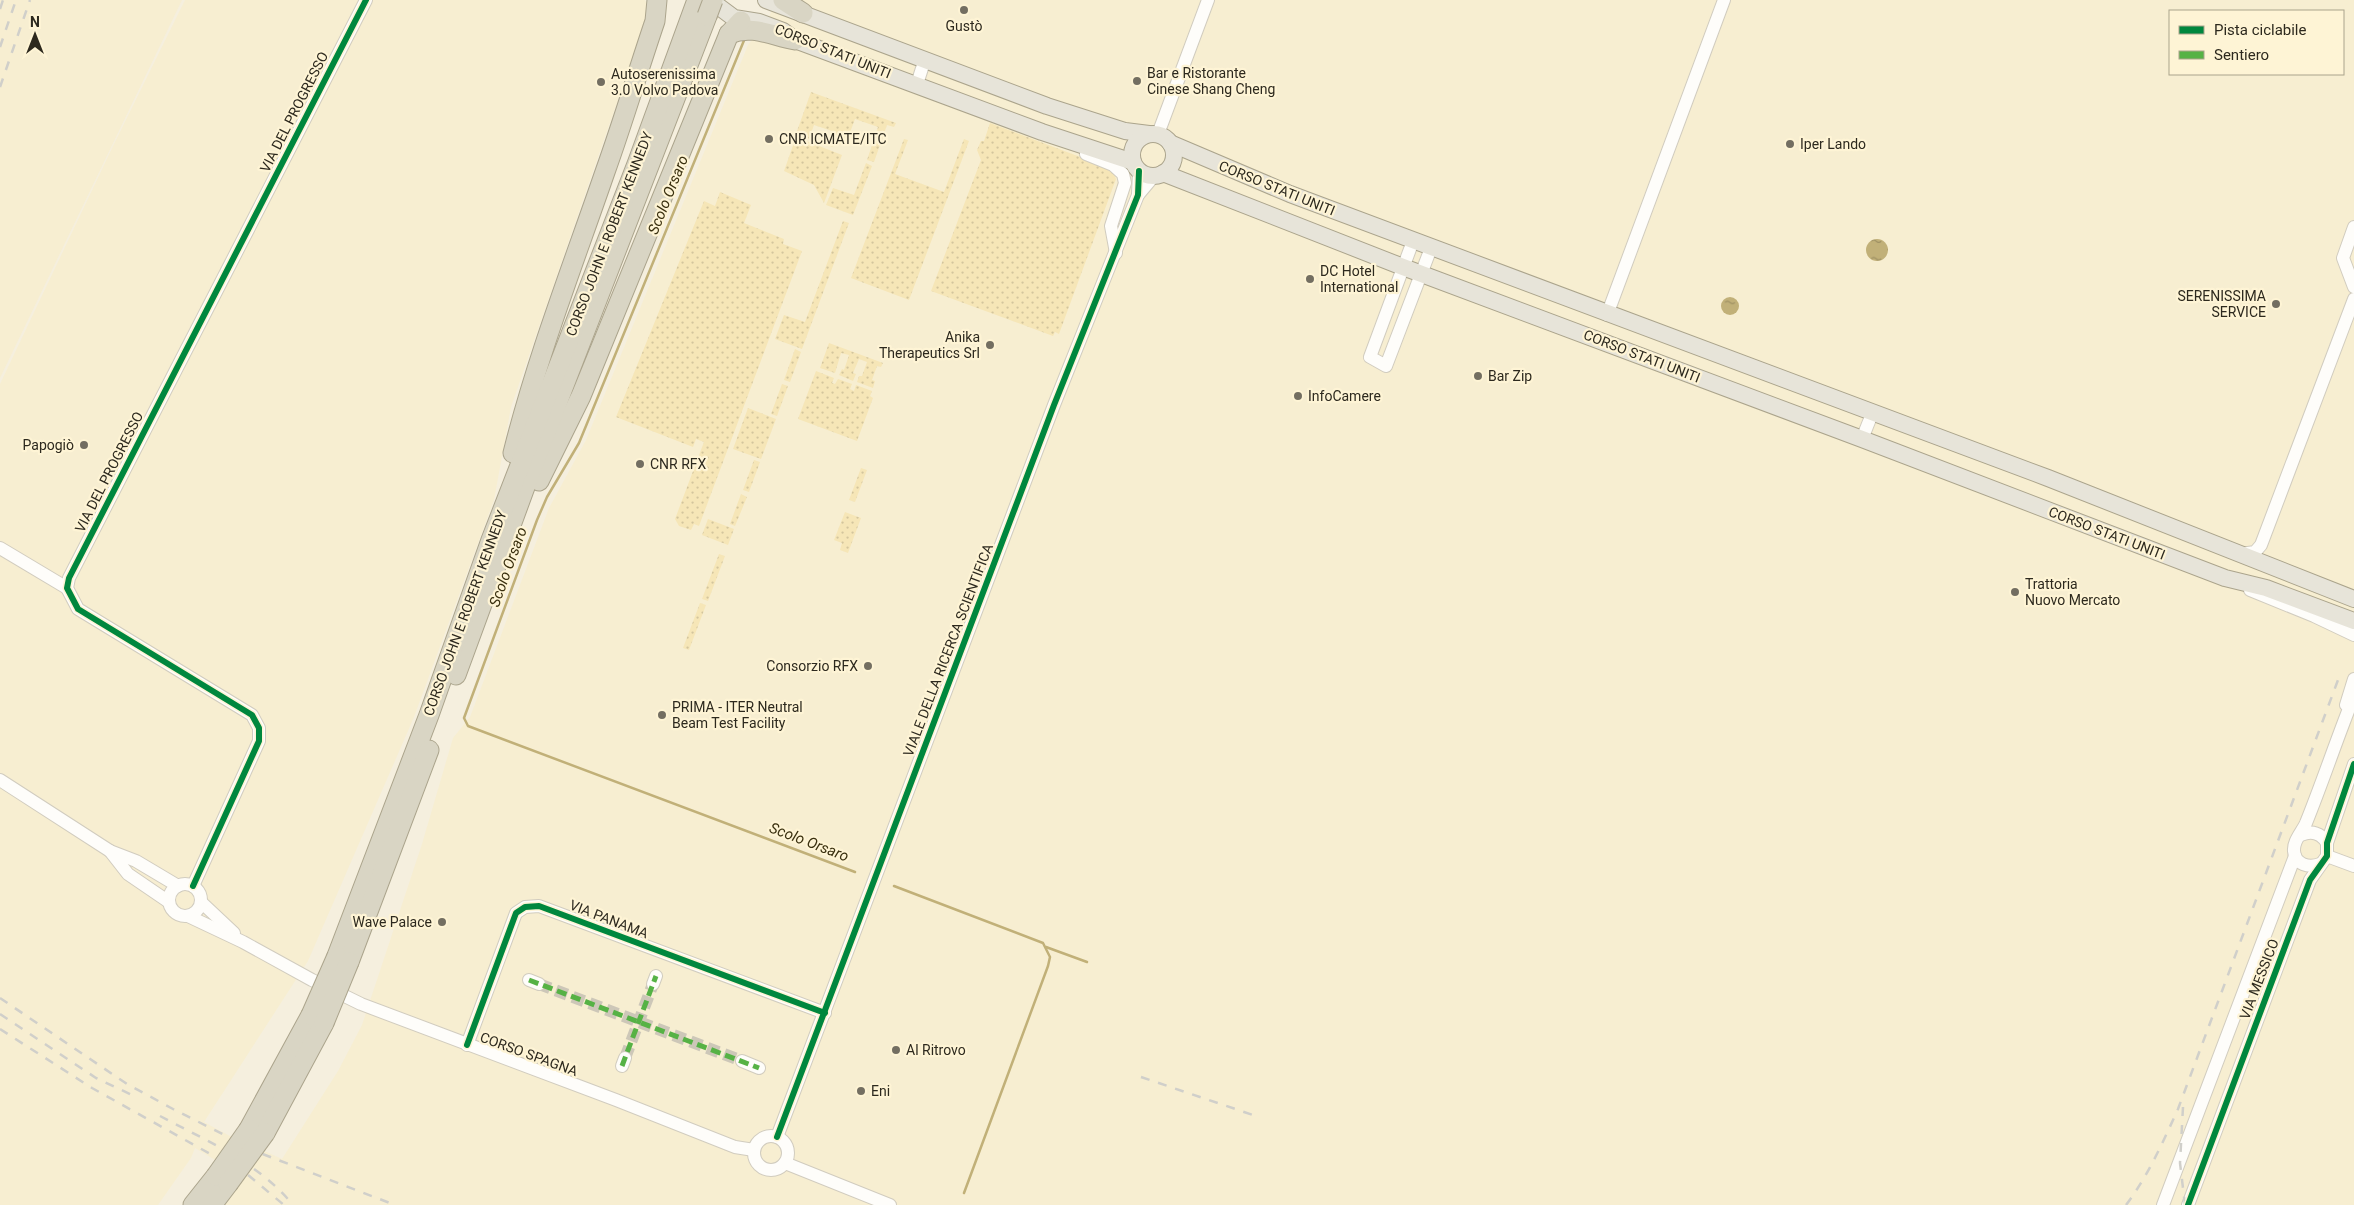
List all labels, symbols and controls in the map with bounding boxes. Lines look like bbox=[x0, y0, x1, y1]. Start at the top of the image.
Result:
marker: Gustò bbox=[958, 4, 970, 16]
north arrow bbox=[10, 10, 60, 60]
legend bbox=[2169, 10, 2344, 75]
text: N bbox=[30, 14, 40, 30]
place label: Gustò bbox=[946, 18, 982, 34]
street label: CORSO STATI UNITI bbox=[773, 20, 893, 82]
text: Pista ciclabile bbox=[2214, 21, 2307, 39]
text: Sentiero bbox=[2214, 46, 2269, 64]
street label: VIA DEL PROGRESSO bbox=[257, 49, 331, 175]
place label: Bar e Ristorante Cinese Shang Cheng bbox=[1147, 65, 1275, 97]
place label: Autoserenissima 3.0 Volvo Padova bbox=[611, 66, 718, 98]
marker: Bar e Ristorante Cinese Shang Cheng bbox=[1131, 75, 1143, 87]
marker: Autoserenissima 3.0 Volvo Padova bbox=[595, 76, 607, 88]
street label: CORSO JOHN E ROBERT KENNEDY bbox=[563, 129, 656, 338]
place label: CNR ICMATE/ITC bbox=[779, 131, 887, 147]
marker: CNR ICMATE/ITC bbox=[763, 133, 775, 145]
place label: Iper Lando bbox=[1800, 136, 1866, 152]
marker: Iper Lando bbox=[1784, 138, 1796, 150]
water label: Scolo Orsaro bbox=[644, 153, 692, 237]
street label: CORSO STATI UNITI bbox=[1217, 157, 1337, 219]
place label: DC Hotel International bbox=[1320, 263, 1398, 295]
marker: DC Hotel International bbox=[1304, 273, 1316, 285]
place label: SERENISSIMA SERVICE bbox=[2177, 288, 2266, 320]
marker: SERENISSIMA SERVICE bbox=[2270, 298, 2282, 310]
street label: CORSO STATI UNITI bbox=[1581, 326, 1703, 386]
place label: Anika Therapeutics Srl bbox=[879, 329, 980, 361]
marker: Anika Therapeutics Srl bbox=[984, 339, 996, 351]
place label: Bar Zip bbox=[1488, 368, 1532, 384]
marker: Bar Zip bbox=[1472, 370, 1484, 382]
place label: InfoCamere bbox=[1308, 388, 1381, 404]
marker: InfoCamere bbox=[1292, 390, 1304, 402]
street label: VIA DEL PROGRESSO bbox=[72, 409, 146, 535]
place label: Papogiò bbox=[23, 437, 74, 453]
marker: Papogiò bbox=[78, 439, 90, 451]
place label: CNR RFX bbox=[650, 456, 707, 472]
marker: CNR RFX bbox=[634, 458, 646, 470]
street label: CORSO STATI UNITI bbox=[2046, 503, 2168, 563]
street label: CORSO JOHN E ROBERT KENNEDY bbox=[420, 507, 510, 718]
water label: Scolo Orsaro bbox=[485, 525, 531, 609]
street label: VIALE DELLA RICERCA SCIENTIFICA bbox=[900, 541, 996, 759]
place label: Trattoria Nuovo Mercato bbox=[2025, 576, 2120, 608]
marker: Trattoria Nuovo Mercato bbox=[2009, 586, 2021, 598]
place label: Consorzio RFX bbox=[766, 658, 858, 674]
marker: Consorzio RFX bbox=[862, 660, 874, 672]
place label: PRIMA - ITER Neutral Beam Test Facility bbox=[672, 699, 803, 731]
marker: PRIMA - ITER Neutral Beam Test Facility bbox=[656, 709, 668, 721]
water label: Scolo Orsaro bbox=[767, 819, 851, 865]
street label: VIA PANAMA bbox=[567, 897, 651, 941]
place label: Wave Palace bbox=[353, 914, 432, 930]
marker: Wave Palace bbox=[436, 916, 448, 928]
street label: VIA MESSICO bbox=[2236, 937, 2282, 1021]
street label: CORSO SPAGNA bbox=[478, 1029, 580, 1079]
place label: Al Ritrovo bbox=[906, 1042, 966, 1058]
marker: Al Ritrovo bbox=[890, 1044, 902, 1056]
place label: Eni bbox=[871, 1083, 890, 1099]
marker: Eni bbox=[855, 1085, 867, 1097]

